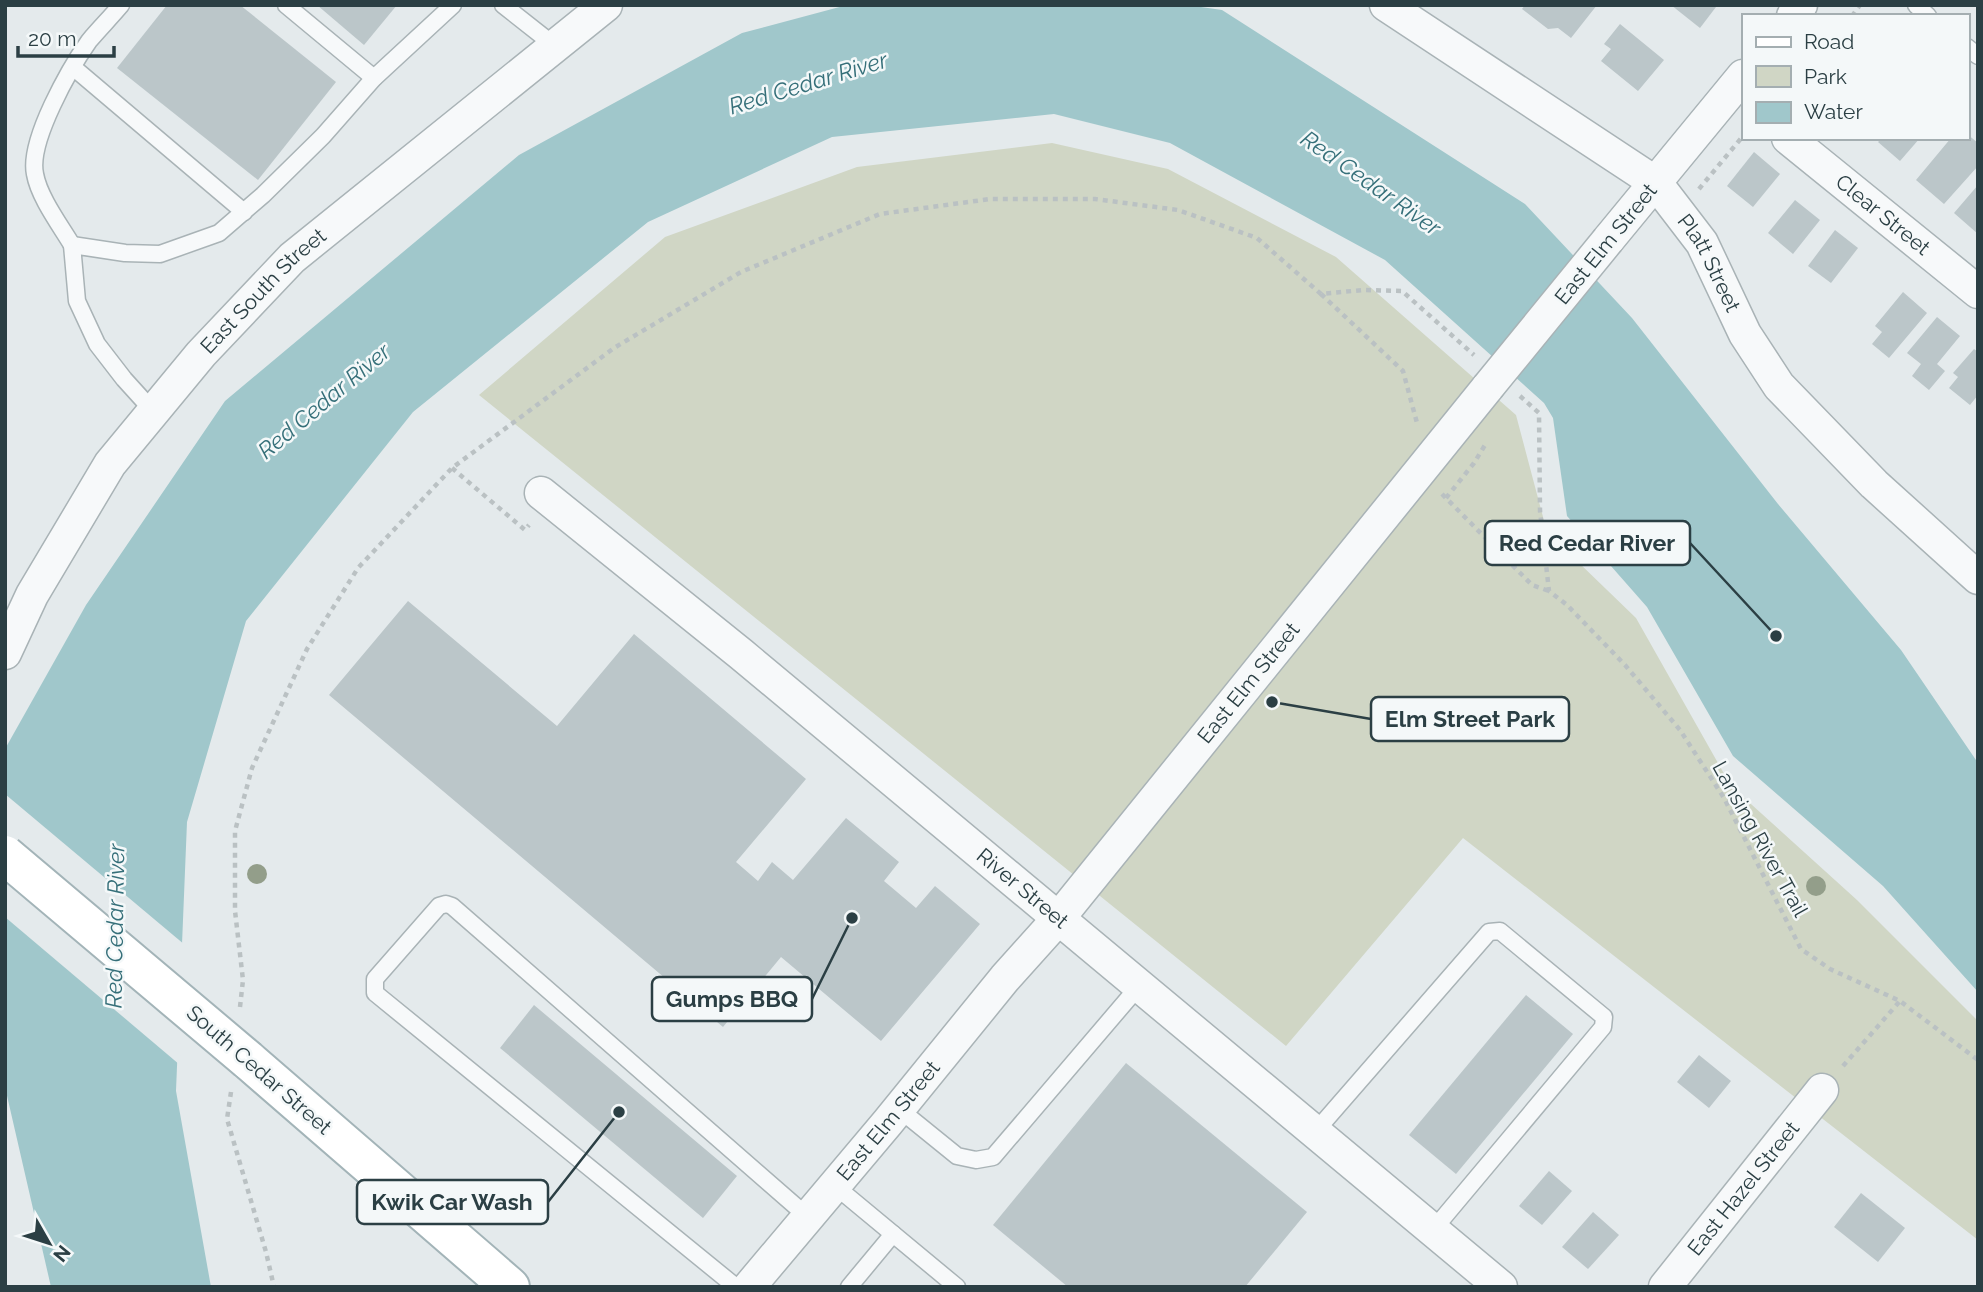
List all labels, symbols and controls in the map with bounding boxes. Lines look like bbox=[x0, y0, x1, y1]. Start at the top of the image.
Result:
scale bar bbox=[18, 14, 114, 58]
legend bbox=[1742, 14, 1969, 140]
text: 20 m bbox=[28, 26, 76, 51]
text: Road bbox=[1804, 29, 1854, 54]
water label: Red Cedar River bbox=[725, 45, 892, 119]
text: Park bbox=[1804, 64, 1847, 89]
text: Water bbox=[1804, 99, 1863, 124]
water label: Red Cedar River bbox=[1296, 124, 1447, 241]
street label: Clear Street bbox=[1831, 169, 1935, 260]
street label: East Elm Street bbox=[1549, 178, 1662, 309]
street label: Platt Street bbox=[1672, 209, 1746, 316]
street label: East South Street bbox=[195, 223, 331, 359]
water label: Red Cedar River bbox=[252, 337, 396, 464]
callout: Red Cedar River bbox=[1485, 521, 1690, 565]
text: Red Cedar River bbox=[1499, 529, 1675, 556]
street label: East Elm Street bbox=[1192, 617, 1305, 748]
callout: Elm Street Park bbox=[1371, 697, 1569, 741]
text: Elm Street Park bbox=[1385, 705, 1555, 732]
street label: Lansing River Trail bbox=[1707, 757, 1814, 921]
water label: Red Cedar River bbox=[100, 842, 129, 1008]
street label: River Street bbox=[972, 843, 1074, 933]
callout: Gumps BBQ bbox=[652, 977, 812, 1021]
text: Gumps BBQ bbox=[666, 985, 798, 1012]
street label: South Cedar Street bbox=[182, 1000, 337, 1139]
street label: East Elm Street bbox=[831, 1055, 945, 1185]
street label: East Hazel Street bbox=[1682, 1116, 1804, 1260]
callout: Kwik Car Wash bbox=[357, 1180, 548, 1224]
text: Kwik Car Wash bbox=[371, 1188, 533, 1215]
north arrow bbox=[14, 1208, 84, 1278]
text: N bbox=[49, 1241, 75, 1266]

